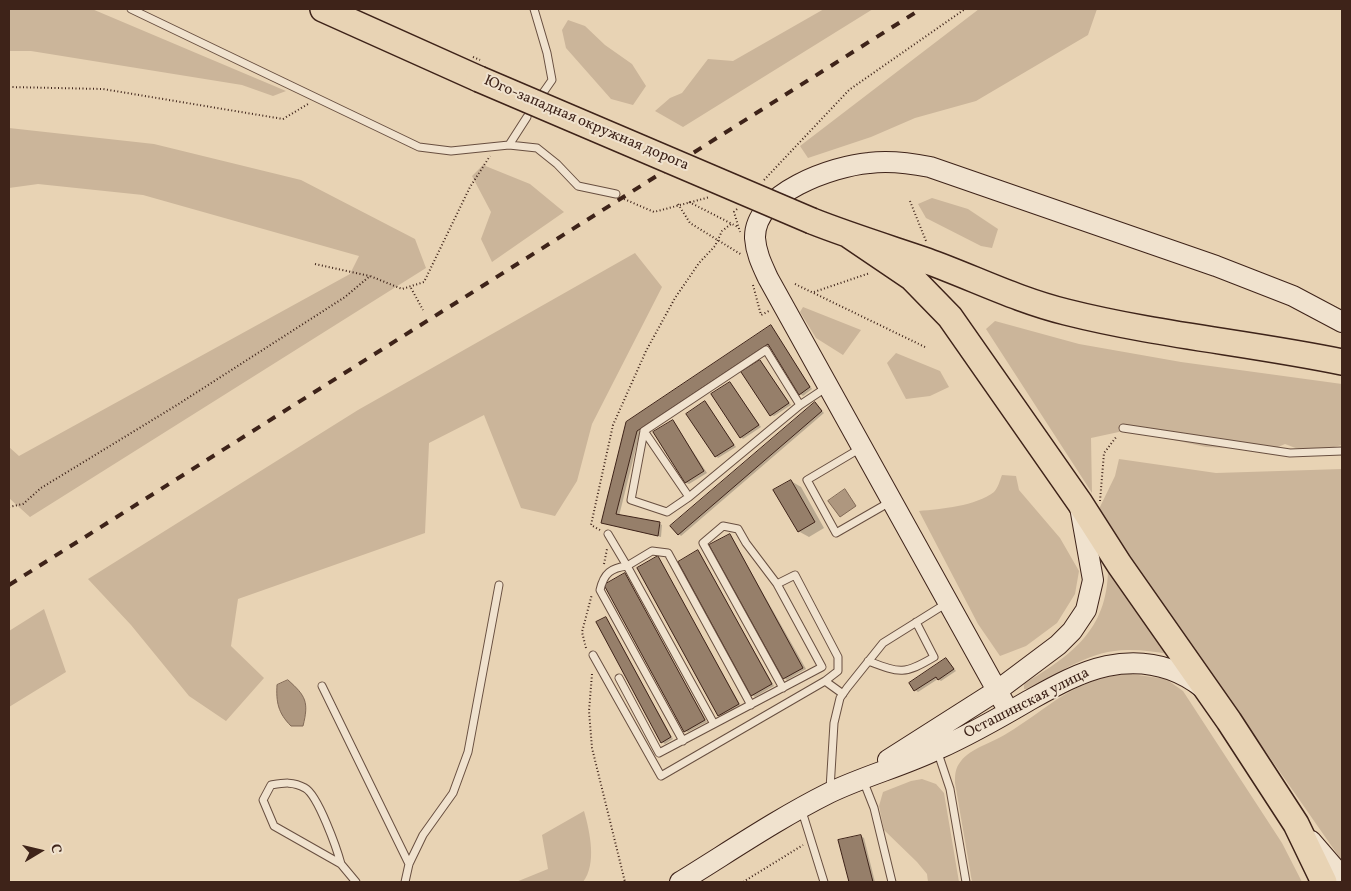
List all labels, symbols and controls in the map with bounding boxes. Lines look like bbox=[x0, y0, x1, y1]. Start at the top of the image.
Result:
street label: Юго-западная окружная дорога bbox=[481, 73, 691, 175]
street label: Осташинская улица bbox=[961, 665, 1093, 743]
north arrow bbox=[15, 826, 65, 876]
text: С bbox=[45, 843, 65, 855]

